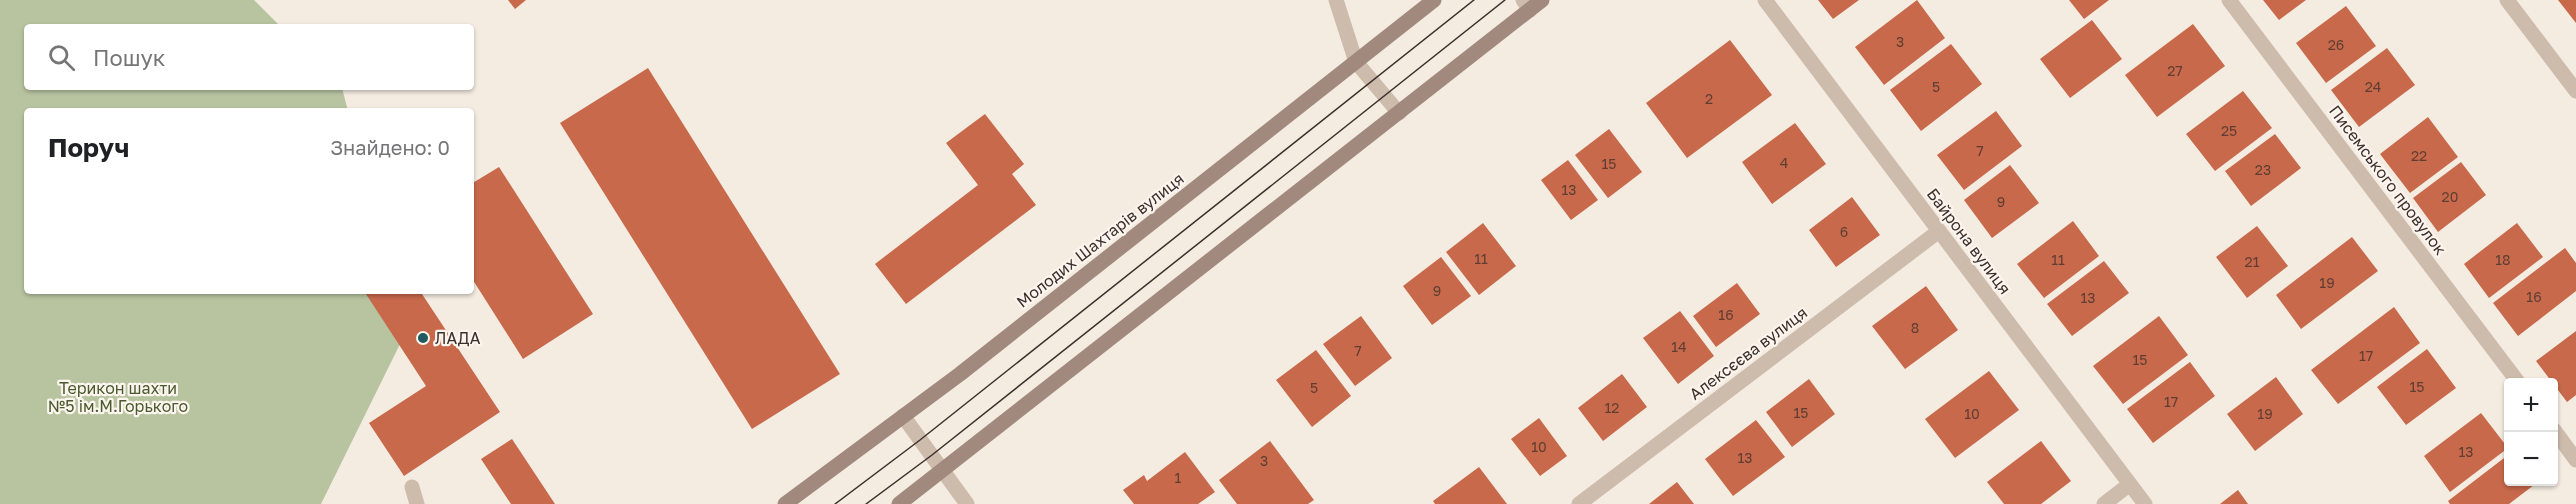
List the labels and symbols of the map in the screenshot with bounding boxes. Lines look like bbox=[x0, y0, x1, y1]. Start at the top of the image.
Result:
house number: 3 bbox=[1896, 33, 1904, 50]
house number: 26 bbox=[2328, 36, 2344, 53]
house number: 27 bbox=[2167, 62, 2183, 79]
house number: 5 bbox=[1932, 78, 1940, 95]
house number: 24 bbox=[2365, 78, 2381, 95]
house number: 2 bbox=[1705, 90, 1713, 107]
street label: Писемського провулок bbox=[2325, 101, 2451, 259]
house number: 25 bbox=[2221, 122, 2237, 139]
house number: 7 bbox=[1976, 142, 1984, 159]
house number: 22 bbox=[2411, 147, 2427, 164]
house number: 4 bbox=[1780, 154, 1788, 171]
house number: 15 bbox=[1602, 155, 1616, 172]
house number: 23 bbox=[2255, 161, 2271, 178]
street label: Молодих Шахтарів вулиця bbox=[1012, 168, 1188, 312]
house number: 13 bbox=[1562, 181, 1576, 198]
street label: Байрона вулиця bbox=[1923, 184, 2015, 298]
house number: 20 bbox=[2442, 188, 2458, 205]
house number: 9 bbox=[1997, 193, 2005, 210]
house number: 6 bbox=[1840, 223, 1848, 240]
house number: 11 bbox=[1474, 250, 1488, 267]
house number: 11 bbox=[2051, 251, 2065, 268]
house number: 18 bbox=[2495, 251, 2511, 268]
house number: 21 bbox=[2245, 253, 2260, 270]
house number: 19 bbox=[2319, 274, 2335, 291]
house number: 9 bbox=[1433, 282, 1441, 299]
house number: 16 bbox=[2526, 288, 2542, 305]
house number: 13 bbox=[2081, 289, 2095, 306]
street label: Алексєєва вулиця bbox=[1685, 302, 1811, 404]
house number: 16 bbox=[1718, 306, 1734, 323]
house number: 8 bbox=[1911, 319, 1919, 336]
place label: ЛАДА bbox=[435, 328, 481, 348]
marker: ЛАДА bbox=[416, 331, 430, 345]
house number: 14 bbox=[1671, 338, 1687, 355]
house number: 7 bbox=[1354, 342, 1362, 359]
house number: 17 bbox=[2359, 347, 2373, 364]
house number: 15 bbox=[2133, 351, 2147, 368]
park label: Терикон шахти №5 ім.М.Горького bbox=[48, 378, 188, 416]
house number: 15 bbox=[2410, 378, 2424, 395]
house number: 5 bbox=[1310, 379, 1318, 396]
house number: 17 bbox=[2164, 393, 2178, 410]
house number: 12 bbox=[1605, 399, 1619, 416]
house number: 15 bbox=[1794, 404, 1808, 421]
house number: 10 bbox=[1964, 405, 1980, 422]
house number: 19 bbox=[2257, 405, 2273, 422]
house number: 10 bbox=[1531, 438, 1547, 455]
house number: 13 bbox=[2459, 443, 2473, 460]
house number: 13 bbox=[1738, 449, 1752, 466]
house number: 3 bbox=[1260, 452, 1268, 469]
house number: 1 bbox=[1175, 469, 1182, 486]

